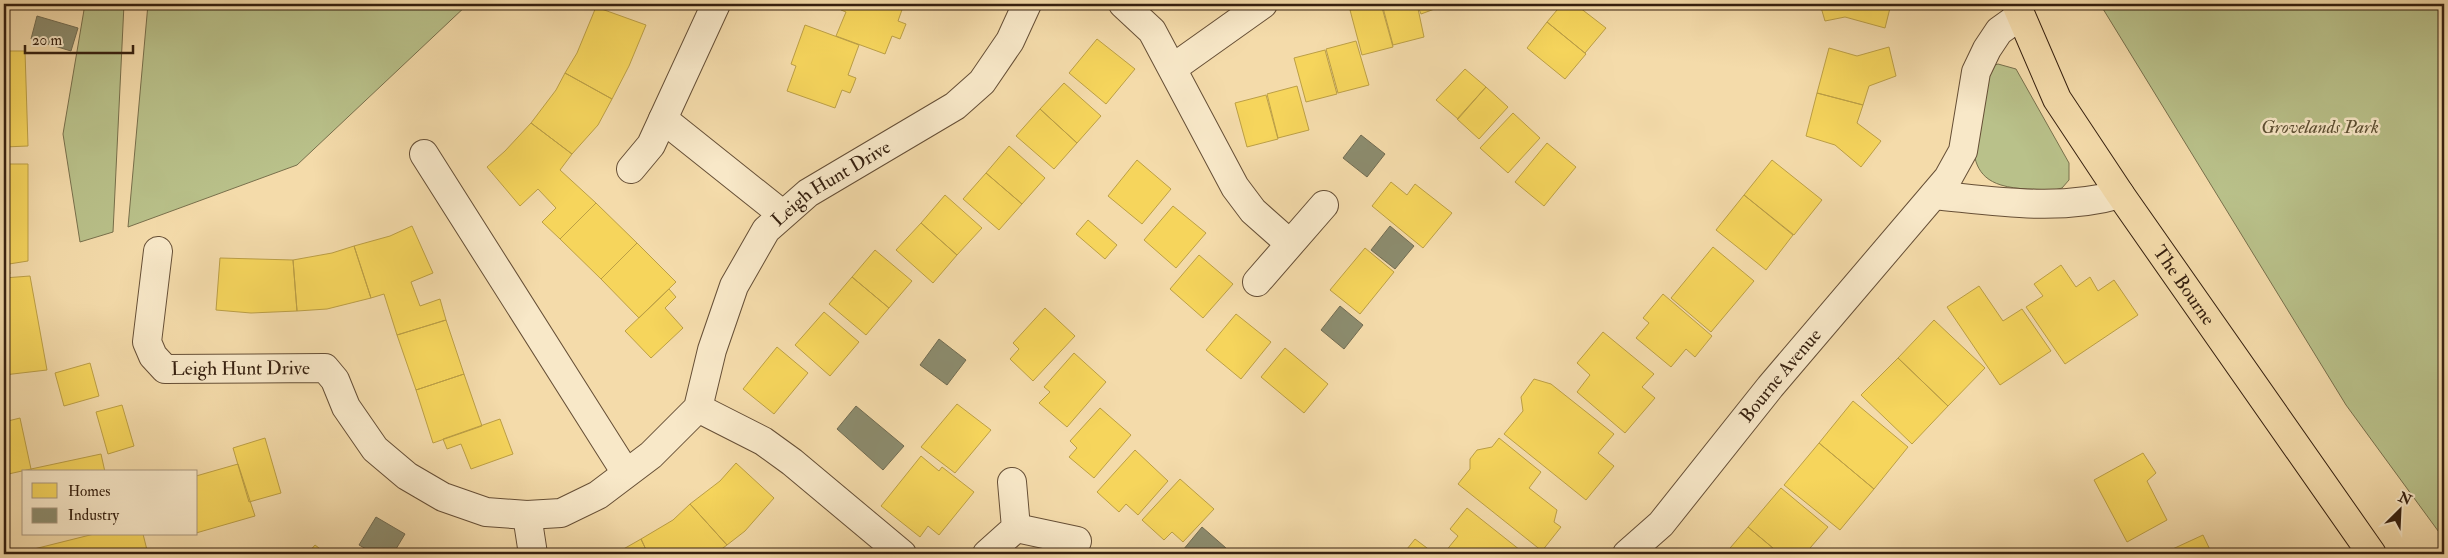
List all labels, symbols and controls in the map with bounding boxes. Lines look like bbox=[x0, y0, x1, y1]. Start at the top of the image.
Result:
scale bar bbox=[25, 22, 132, 54]
text: 20 m bbox=[32, 31, 62, 50]
park label: Grovelands Park bbox=[2261, 115, 2379, 139]
street label: Leigh Hunt Drive bbox=[766, 135, 895, 232]
street label: The Bourne bbox=[2148, 241, 2220, 330]
street label: Bourne Avenue bbox=[1734, 323, 1827, 427]
street label: Leigh Hunt Drive bbox=[171, 356, 310, 381]
legend bbox=[22, 470, 198, 536]
text: Homes bbox=[68, 482, 110, 501]
north arrow bbox=[2376, 486, 2426, 536]
text: N bbox=[2395, 488, 2415, 509]
text: Industry bbox=[68, 506, 119, 525]

